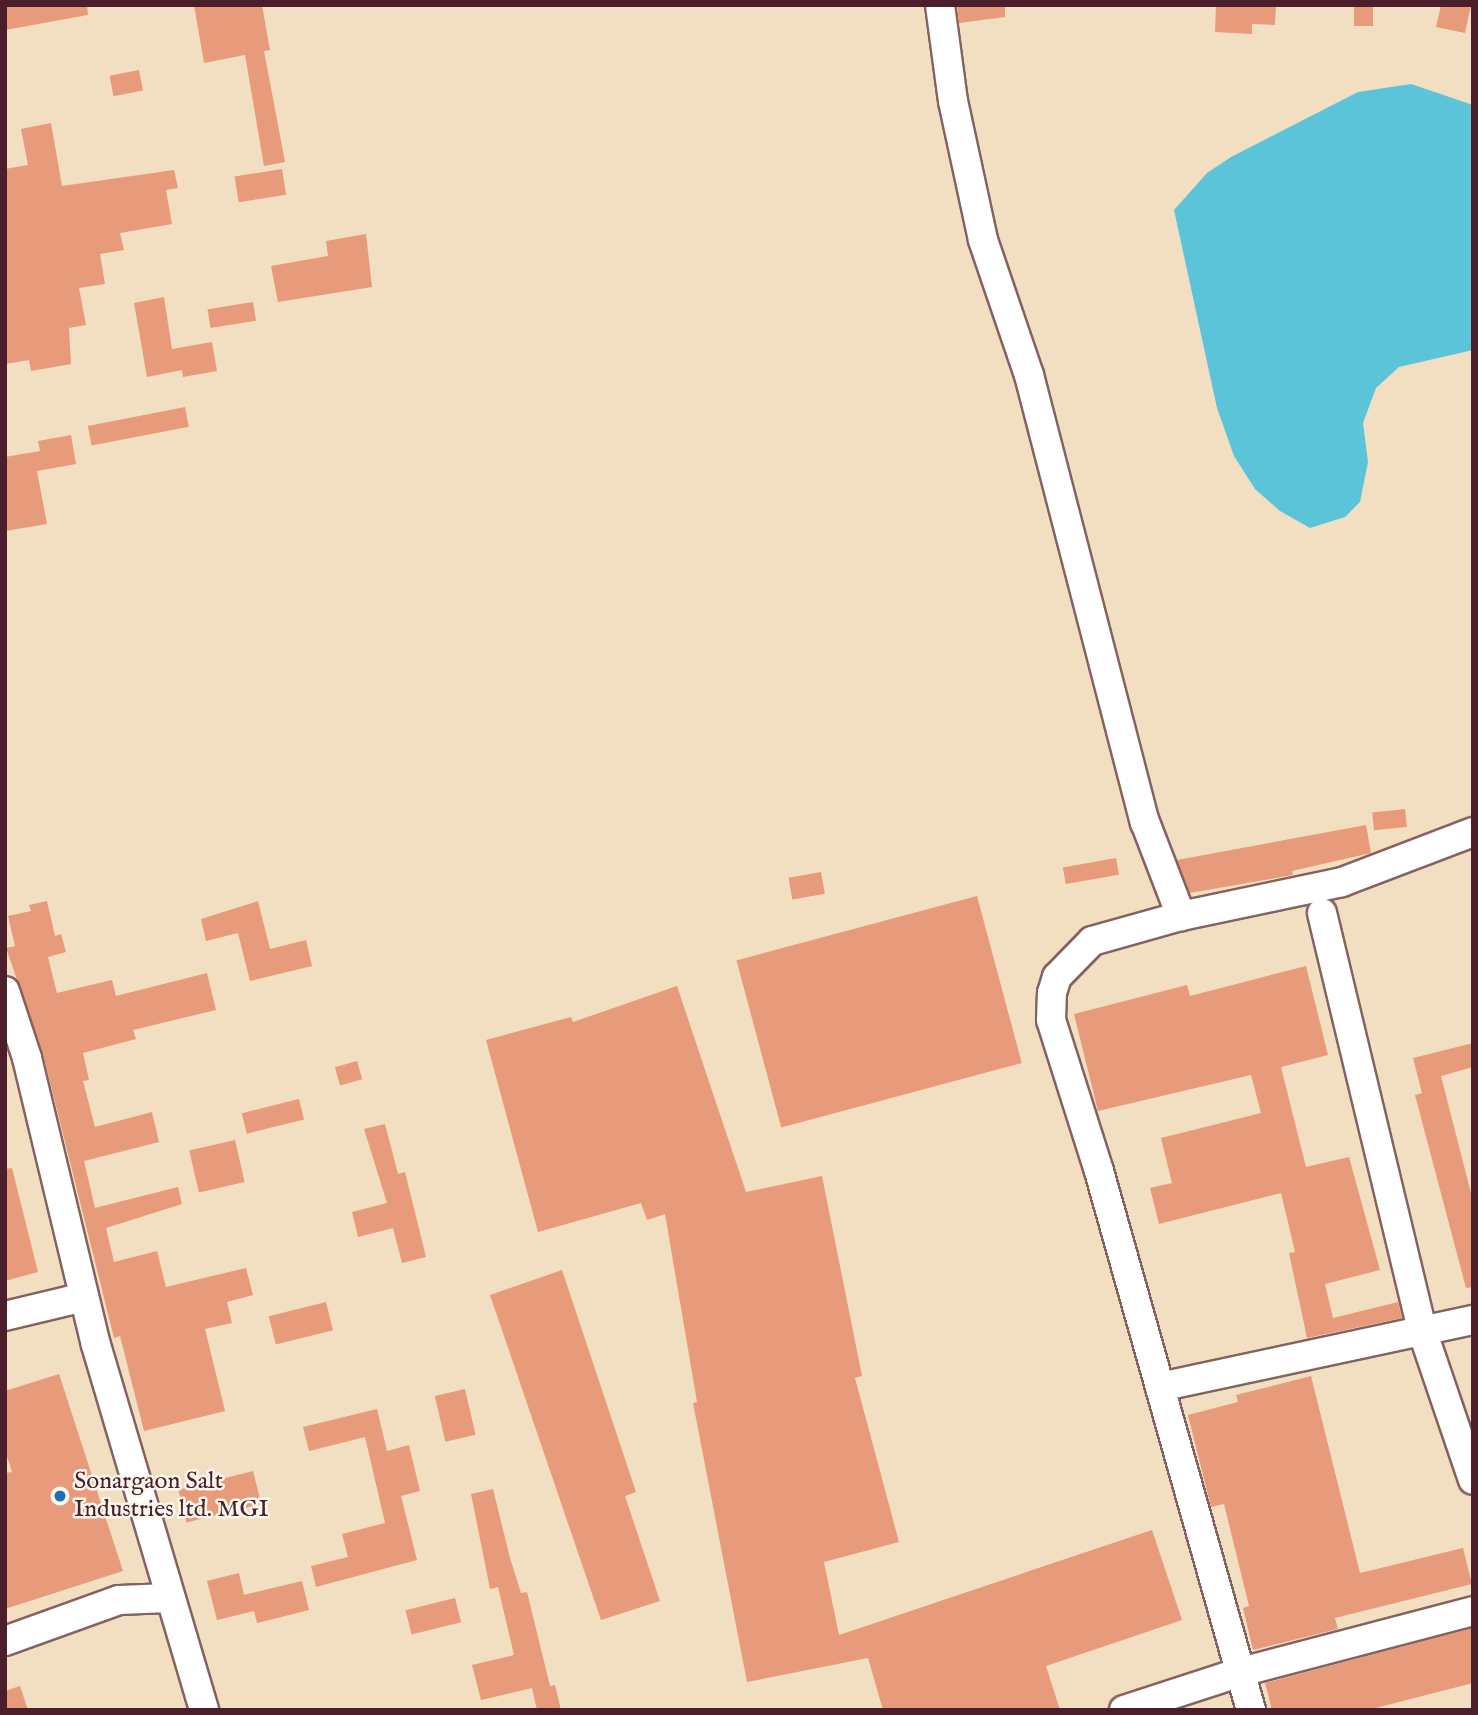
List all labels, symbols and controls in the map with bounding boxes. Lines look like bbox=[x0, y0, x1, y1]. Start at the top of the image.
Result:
place label: Sonargaon Salt Industries ltd. MGI bbox=[74, 1468, 269, 1524]
marker: Sonargaon Salt Industries ltd. MGI bbox=[52, 1488, 68, 1504]

